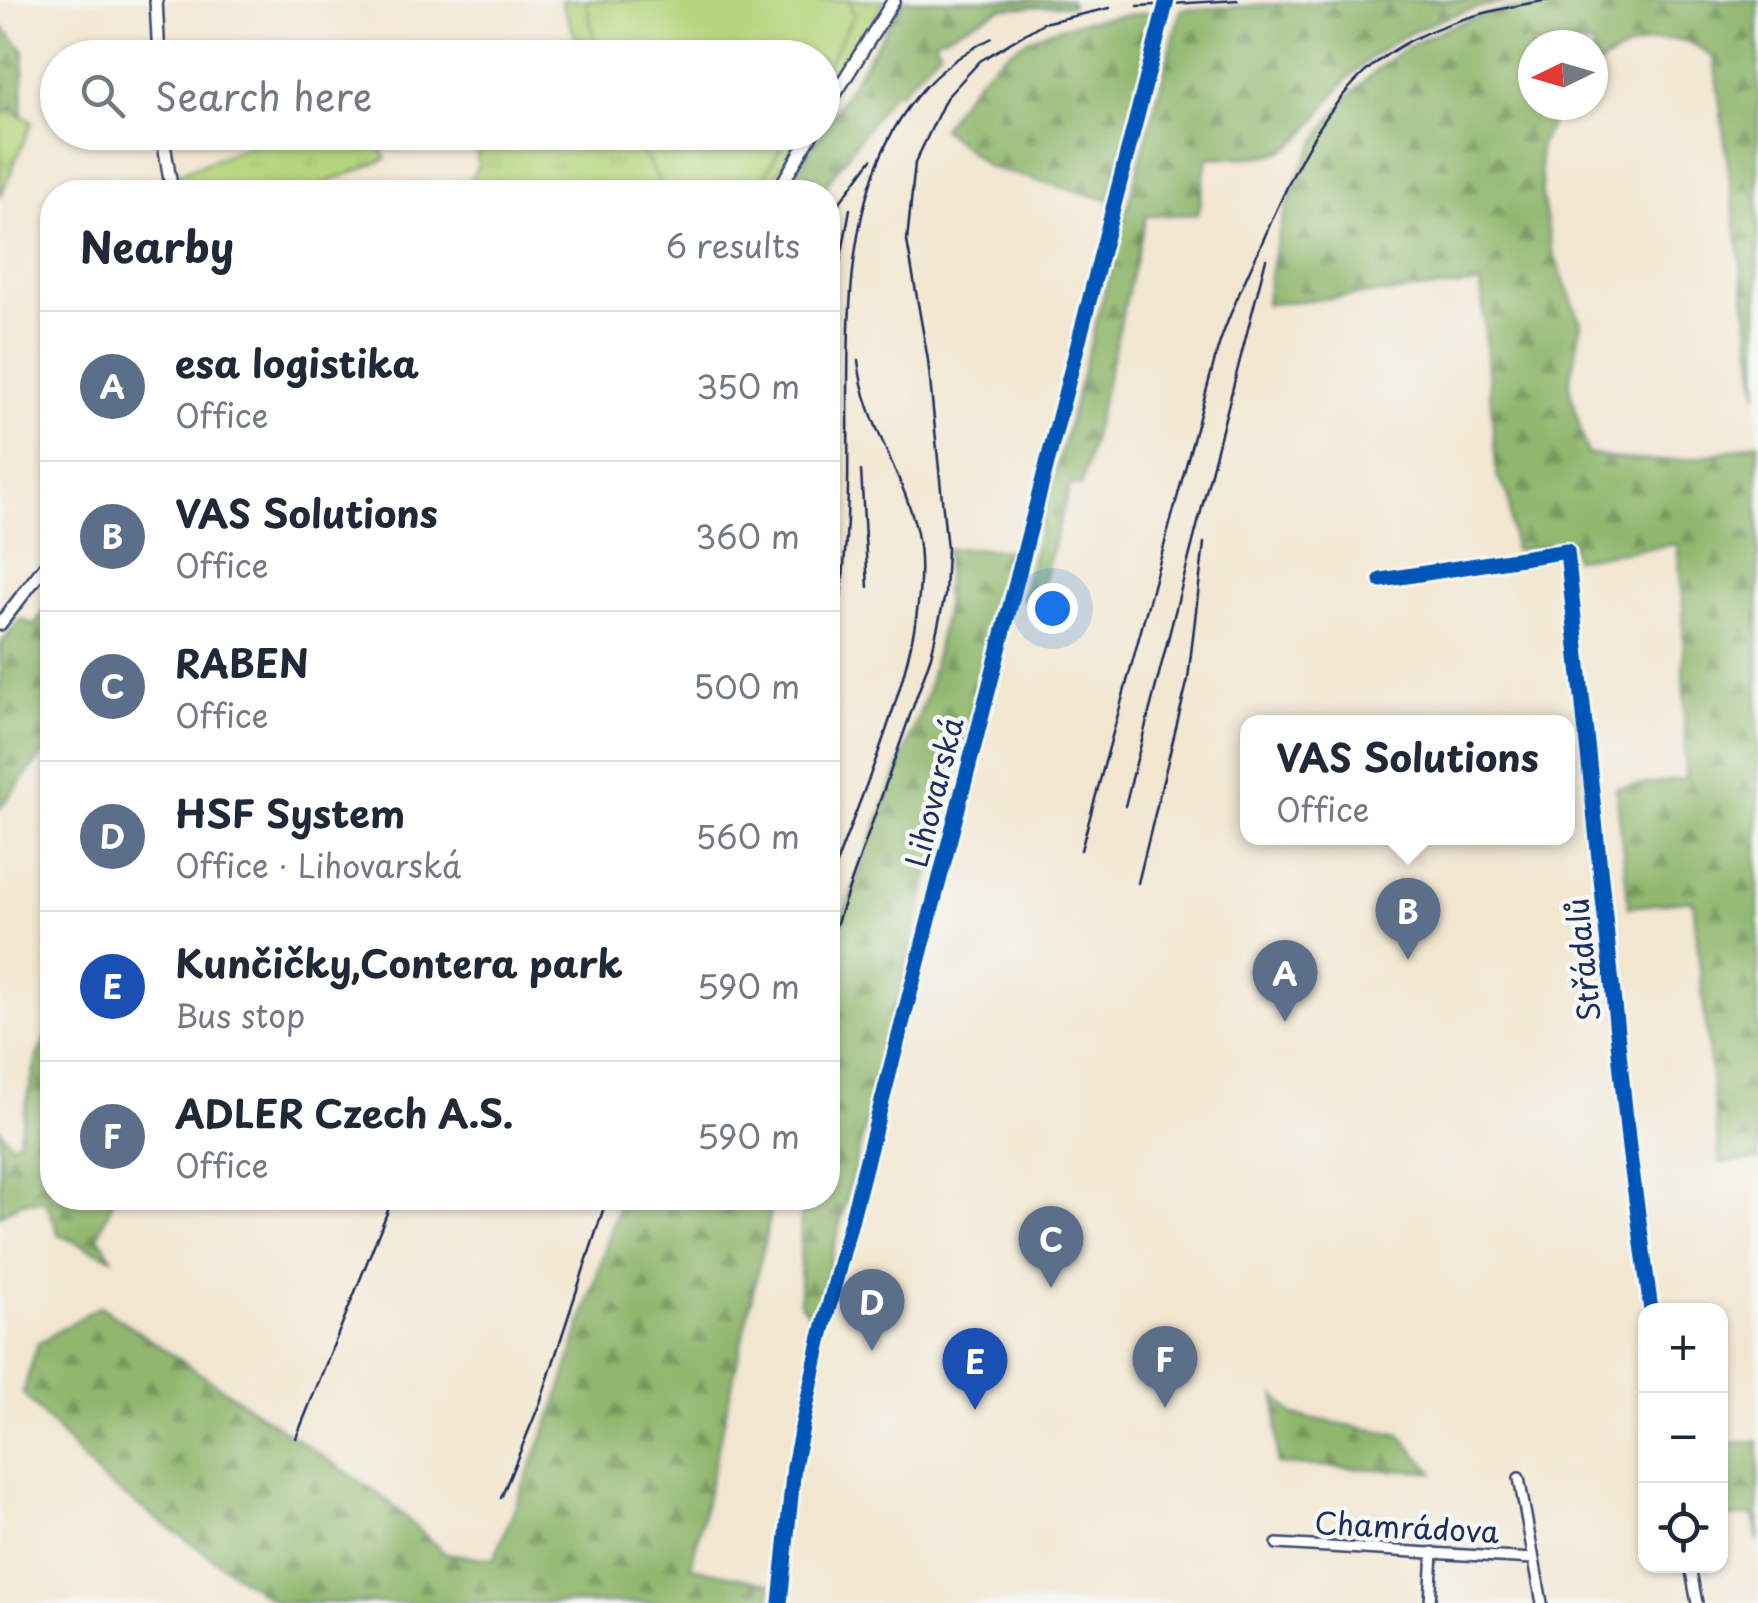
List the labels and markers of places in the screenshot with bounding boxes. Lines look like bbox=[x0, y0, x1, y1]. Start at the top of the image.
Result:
pin: B bbox=[1376, 878, 1440, 960]
pin: A bbox=[1252, 940, 1318, 1022]
pin: C bbox=[1018, 1206, 1084, 1288]
pin: D bbox=[840, 1268, 904, 1351]
pin: F bbox=[1132, 1326, 1198, 1408]
pin: E bbox=[942, 1328, 1008, 1410]

